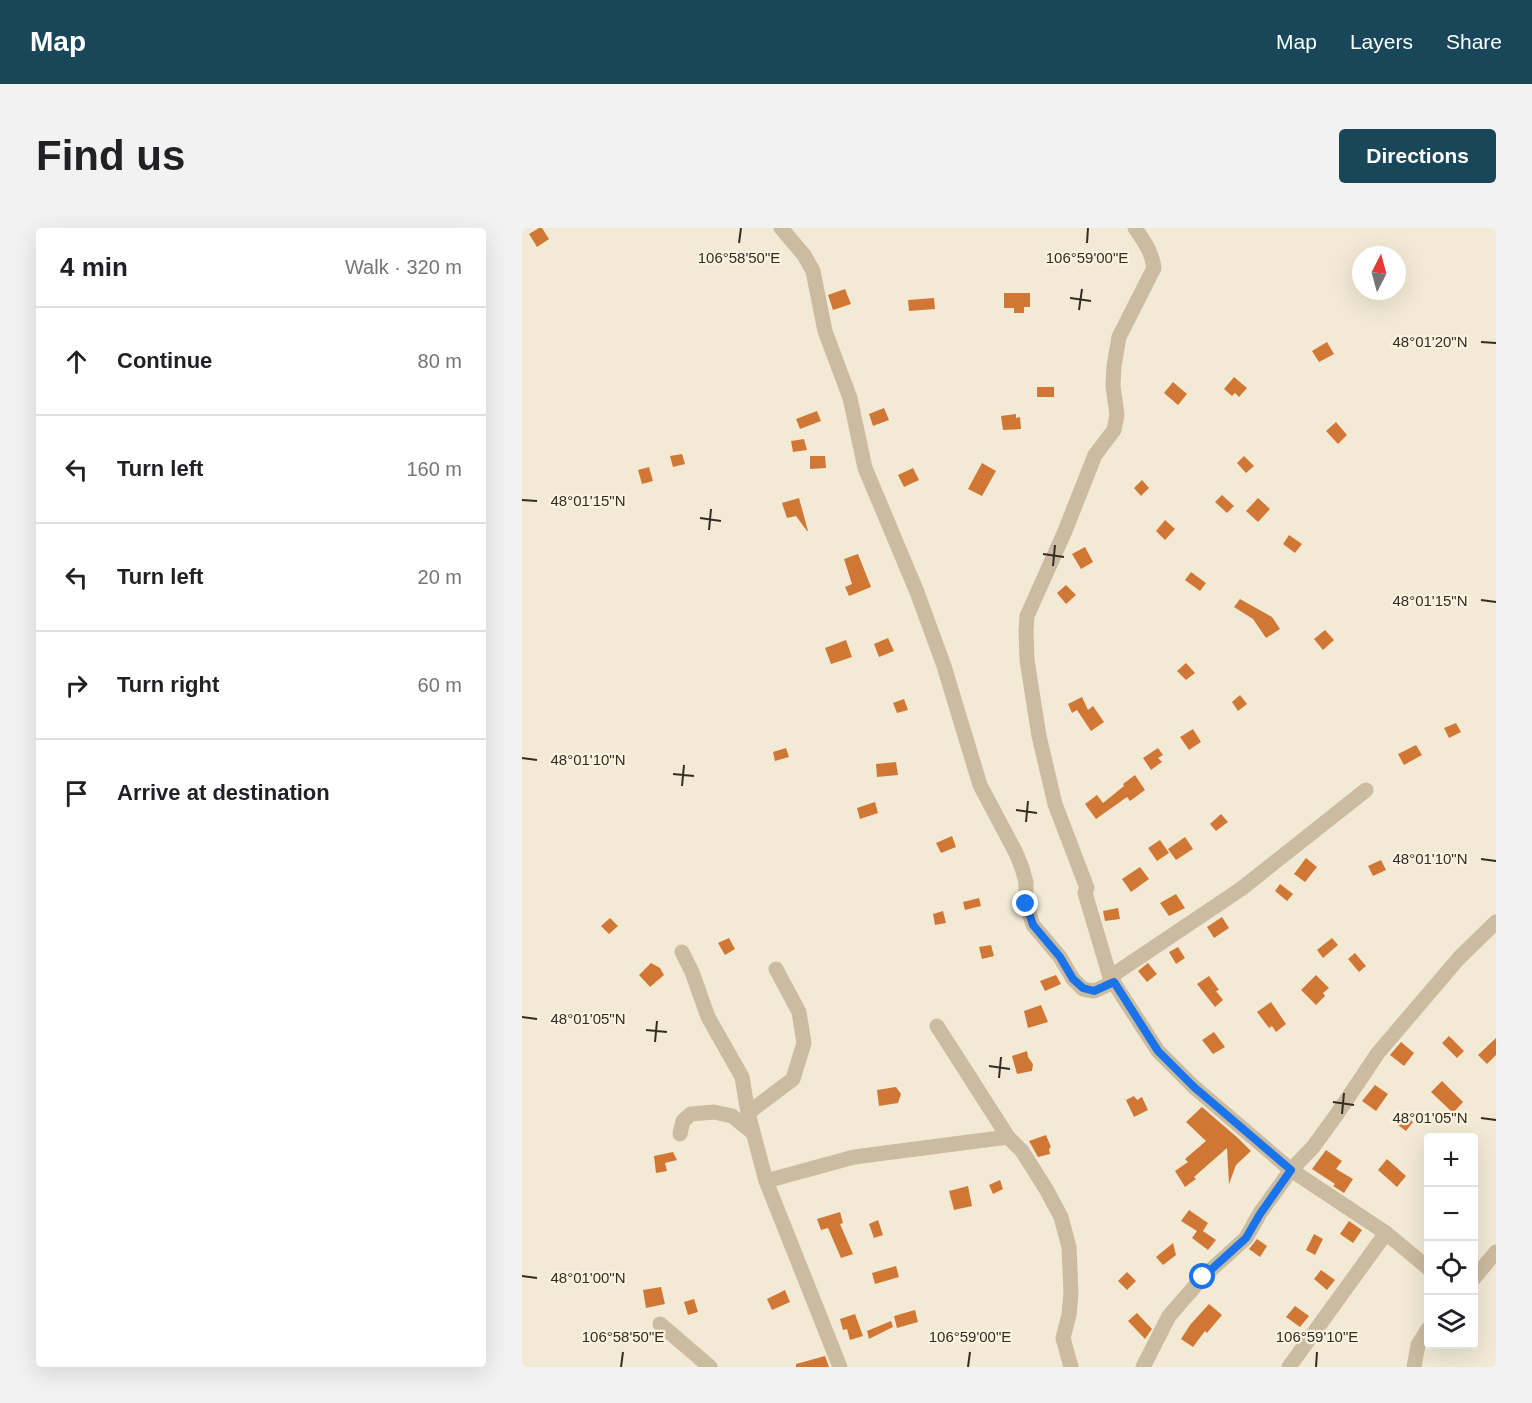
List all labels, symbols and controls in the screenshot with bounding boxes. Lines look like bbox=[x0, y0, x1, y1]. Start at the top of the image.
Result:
text: Map bbox=[30, 26, 86, 57]
text: Map bbox=[1276, 30, 1317, 53]
text: Layers bbox=[1350, 30, 1413, 53]
text: Share bbox=[1446, 30, 1502, 53]
button: Directions bbox=[1339, 129, 1496, 183]
text: Find us bbox=[36, 132, 185, 179]
north arrow bbox=[1352, 246, 1406, 300]
text: 106°58'50"E bbox=[698, 249, 780, 266]
text: 106°59'00"E bbox=[1046, 249, 1128, 266]
text: 4 min bbox=[60, 252, 128, 282]
text: Walk · 320 m bbox=[345, 256, 462, 278]
text: 48°01'20"N bbox=[1392, 333, 1468, 350]
icon: ahead bbox=[60, 345, 93, 378]
text: Continue bbox=[117, 348, 212, 373]
text: 80 m bbox=[418, 350, 462, 372]
icon: left bbox=[60, 453, 93, 486]
text: Turn left bbox=[117, 456, 203, 481]
text: 160 m bbox=[406, 458, 462, 480]
text: 48°01'15"N bbox=[550, 492, 626, 509]
icon: left bbox=[60, 561, 93, 594]
text: Turn left bbox=[117, 564, 203, 589]
text: 20 m bbox=[418, 566, 462, 588]
text: 48°01'15"N bbox=[1392, 592, 1468, 609]
icon: right bbox=[60, 669, 93, 702]
text: Turn right bbox=[117, 672, 219, 697]
text: 60 m bbox=[418, 674, 462, 696]
text: 48°01'10"N bbox=[550, 751, 626, 768]
icon: arrive bbox=[60, 777, 93, 810]
text: Arrive at destination bbox=[117, 780, 330, 805]
text: 48°01'10"N bbox=[1392, 850, 1468, 867]
route end bbox=[1012, 890, 1038, 916]
text: 48°01'05"N bbox=[550, 1010, 626, 1027]
text: 48°01'05"N bbox=[1392, 1109, 1468, 1126]
map controls bbox=[1424, 1133, 1478, 1349]
button: + bbox=[1424, 1133, 1478, 1187]
button: − bbox=[1424, 1187, 1478, 1241]
button: locate bbox=[1424, 1241, 1478, 1295]
route start bbox=[1189, 1263, 1215, 1289]
text: 48°01'00"N bbox=[550, 1269, 626, 1286]
button: layers bbox=[1424, 1295, 1478, 1349]
text: 106°58'50"E bbox=[582, 1328, 664, 1345]
text: 106°59'00"E bbox=[929, 1328, 1011, 1345]
text: 106°59'10"E bbox=[1276, 1328, 1358, 1345]

